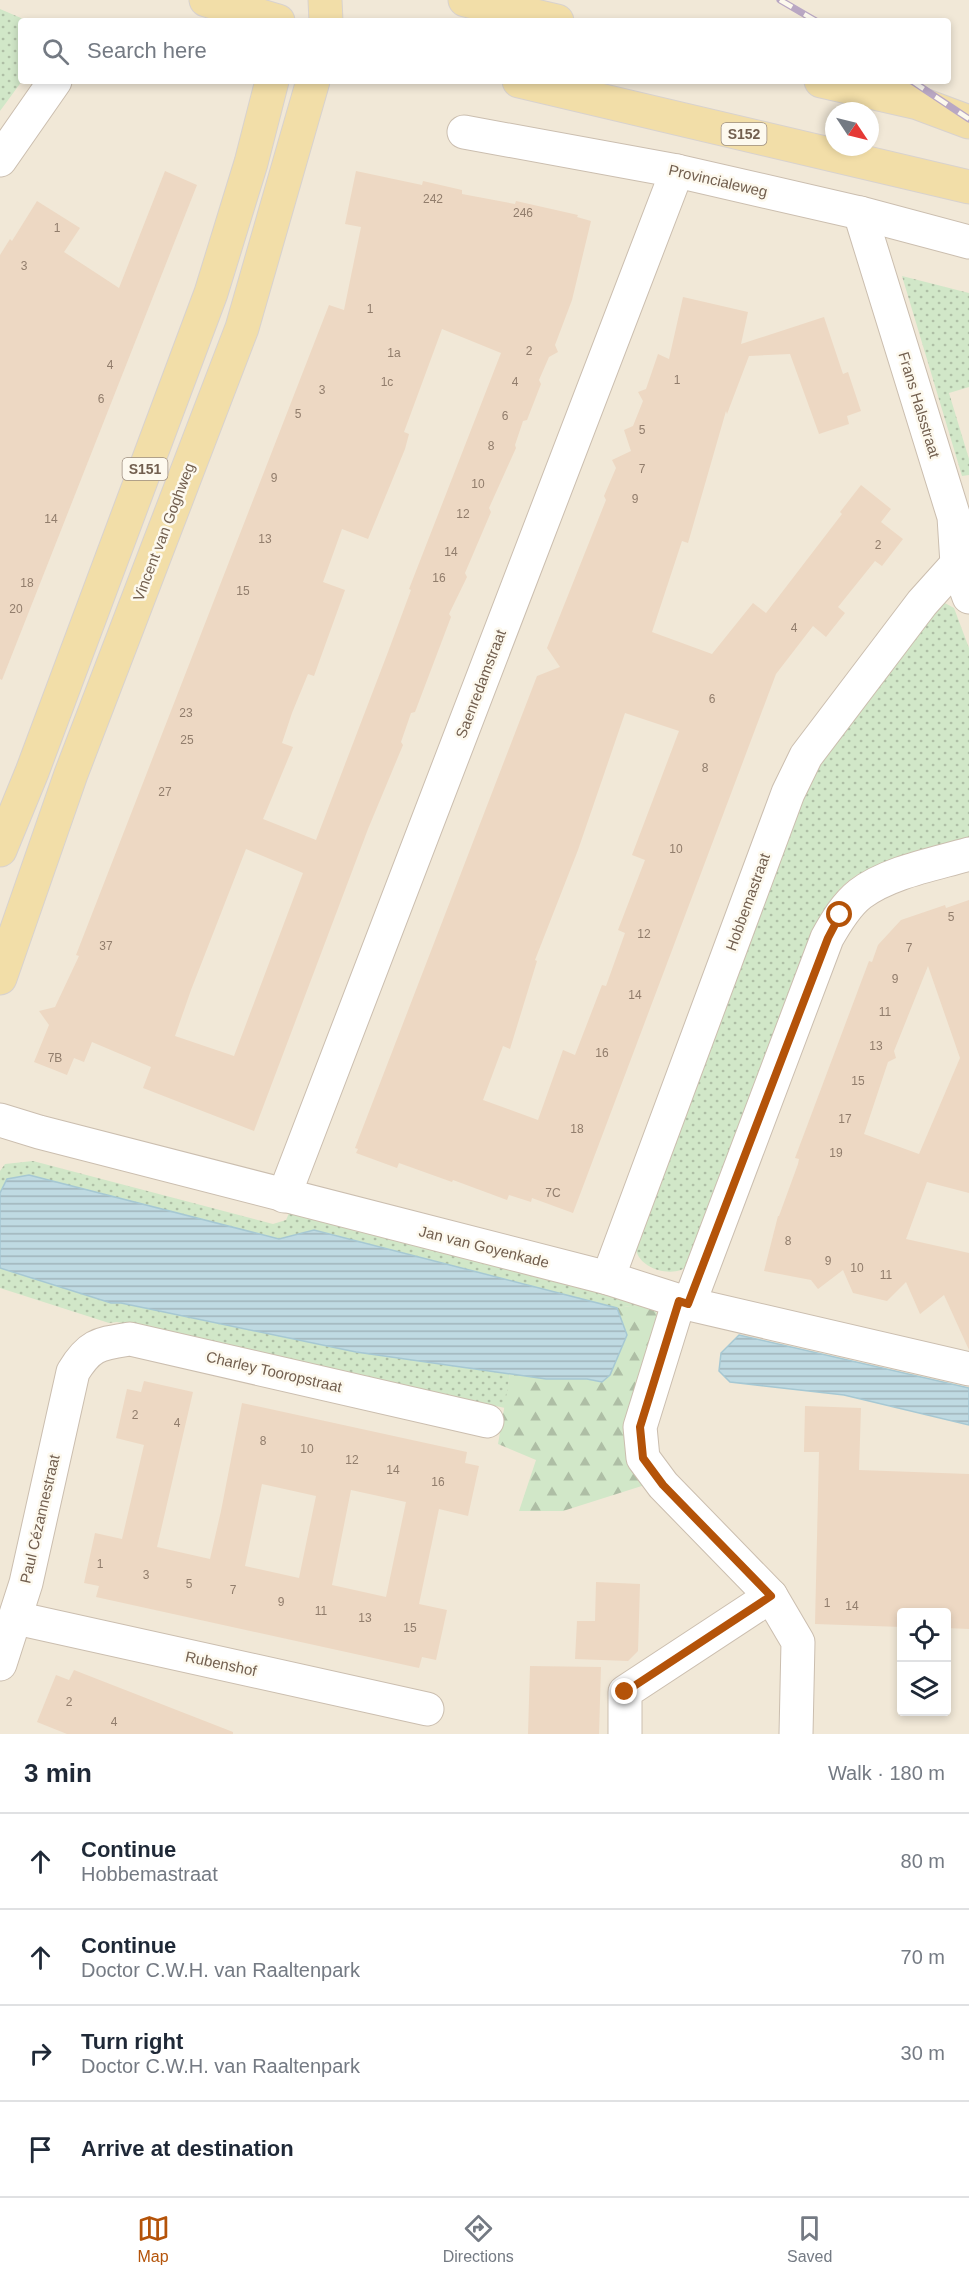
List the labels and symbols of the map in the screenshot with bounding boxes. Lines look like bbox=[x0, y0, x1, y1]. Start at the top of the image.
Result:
north arrow bbox=[825, 102, 879, 156]
road number: S152 bbox=[722, 123, 766, 145]
street label: Provincialeweg bbox=[667, 161, 769, 200]
house number: 242 bbox=[423, 192, 443, 206]
house number: 246 bbox=[513, 206, 533, 220]
house number: 1 bbox=[54, 221, 61, 235]
house number: 3 bbox=[21, 259, 28, 273]
house number: 1 bbox=[367, 302, 374, 316]
house number: 2 bbox=[526, 344, 533, 358]
house number: 1a bbox=[387, 346, 401, 360]
street label: Frans Halsstraat bbox=[895, 350, 944, 461]
house number: 4 bbox=[107, 358, 114, 372]
house number: 1 bbox=[674, 373, 681, 387]
house number: 1c bbox=[381, 375, 393, 389]
house number: 4 bbox=[512, 375, 519, 389]
house number: 3 bbox=[319, 383, 326, 397]
house number: 6 bbox=[98, 392, 105, 406]
house number: 5 bbox=[295, 407, 302, 421]
house number: 6 bbox=[502, 409, 509, 423]
house number: 5 bbox=[639, 423, 646, 437]
house number: 8 bbox=[488, 439, 495, 453]
road number: S151 bbox=[122, 458, 168, 480]
street label: Vincent van Goghweg bbox=[129, 460, 198, 603]
house number: 7 bbox=[639, 462, 646, 476]
house number: 9 bbox=[271, 471, 278, 485]
house number: 10 bbox=[471, 477, 485, 491]
house number: 9 bbox=[632, 492, 639, 506]
house number: 12 bbox=[456, 507, 470, 521]
house number: 14 bbox=[44, 512, 58, 526]
house number: 13 bbox=[258, 532, 272, 546]
house number: 2 bbox=[875, 538, 882, 552]
house number: 14 bbox=[444, 545, 458, 559]
house number: 16 bbox=[432, 571, 446, 585]
house number: 18 bbox=[20, 576, 34, 590]
house number: 15 bbox=[236, 584, 250, 598]
house number: 20 bbox=[9, 602, 23, 616]
house number: 4 bbox=[791, 621, 798, 635]
street label: Saenredamstraat bbox=[452, 626, 509, 741]
house number: 6 bbox=[709, 692, 716, 706]
house number: 23 bbox=[179, 706, 193, 720]
house number: 25 bbox=[180, 733, 194, 747]
house number: 8 bbox=[702, 761, 709, 775]
house number: 27 bbox=[158, 785, 172, 799]
house number: 10 bbox=[669, 842, 683, 856]
street label: Hobbemastraat bbox=[722, 850, 773, 953]
route start bbox=[826, 901, 852, 927]
house number: 5 bbox=[948, 910, 955, 924]
house number: 12 bbox=[637, 927, 651, 941]
house number: 37 bbox=[99, 939, 113, 953]
house number: 7 bbox=[906, 941, 913, 955]
house number: 9 bbox=[892, 972, 899, 986]
house number: 14 bbox=[628, 988, 642, 1002]
house number: 11 bbox=[879, 1005, 892, 1019]
house number: 13 bbox=[869, 1039, 883, 1053]
house number: 16 bbox=[595, 1046, 609, 1060]
house number: 7B bbox=[48, 1051, 62, 1065]
house number: 15 bbox=[851, 1074, 865, 1088]
house number: 17 bbox=[838, 1112, 852, 1126]
house number: 18 bbox=[570, 1122, 584, 1136]
house number: 19 bbox=[829, 1146, 843, 1160]
house number: 7C bbox=[545, 1186, 561, 1200]
street label: Jan van Goyenkade bbox=[417, 1222, 551, 1271]
house number: 8 bbox=[785, 1234, 792, 1248]
house number: 9 bbox=[825, 1254, 832, 1268]
house number: 10 bbox=[850, 1261, 864, 1275]
house number: 11 bbox=[880, 1268, 893, 1282]
street label: Charley Tooropstraat bbox=[204, 1348, 345, 1396]
house number: 2 bbox=[132, 1408, 139, 1422]
house number: 4 bbox=[174, 1416, 181, 1430]
house number: 8 bbox=[260, 1434, 267, 1448]
house number: 10 bbox=[300, 1442, 314, 1456]
street label: Paul Cézannestraat bbox=[16, 1452, 63, 1585]
house number: 12 bbox=[345, 1453, 359, 1467]
house number: 14 bbox=[386, 1463, 400, 1477]
house number: 16 bbox=[431, 1475, 445, 1489]
house number: 1 bbox=[97, 1557, 104, 1571]
house number: 3 bbox=[143, 1568, 150, 1582]
house number: 5 bbox=[186, 1577, 193, 1591]
house number: 7 bbox=[230, 1583, 237, 1597]
house number: 9 bbox=[278, 1595, 285, 1609]
house number: 1 bbox=[824, 1596, 831, 1610]
house number: 14 bbox=[845, 1599, 859, 1613]
house number: 11 bbox=[315, 1604, 328, 1618]
house number: 13 bbox=[358, 1611, 372, 1625]
house number: 15 bbox=[403, 1621, 417, 1635]
street label: Rubenshof bbox=[184, 1648, 259, 1680]
route end bbox=[611, 1678, 637, 1704]
house number: 2 bbox=[66, 1695, 73, 1709]
house number: 4 bbox=[111, 1715, 118, 1729]

